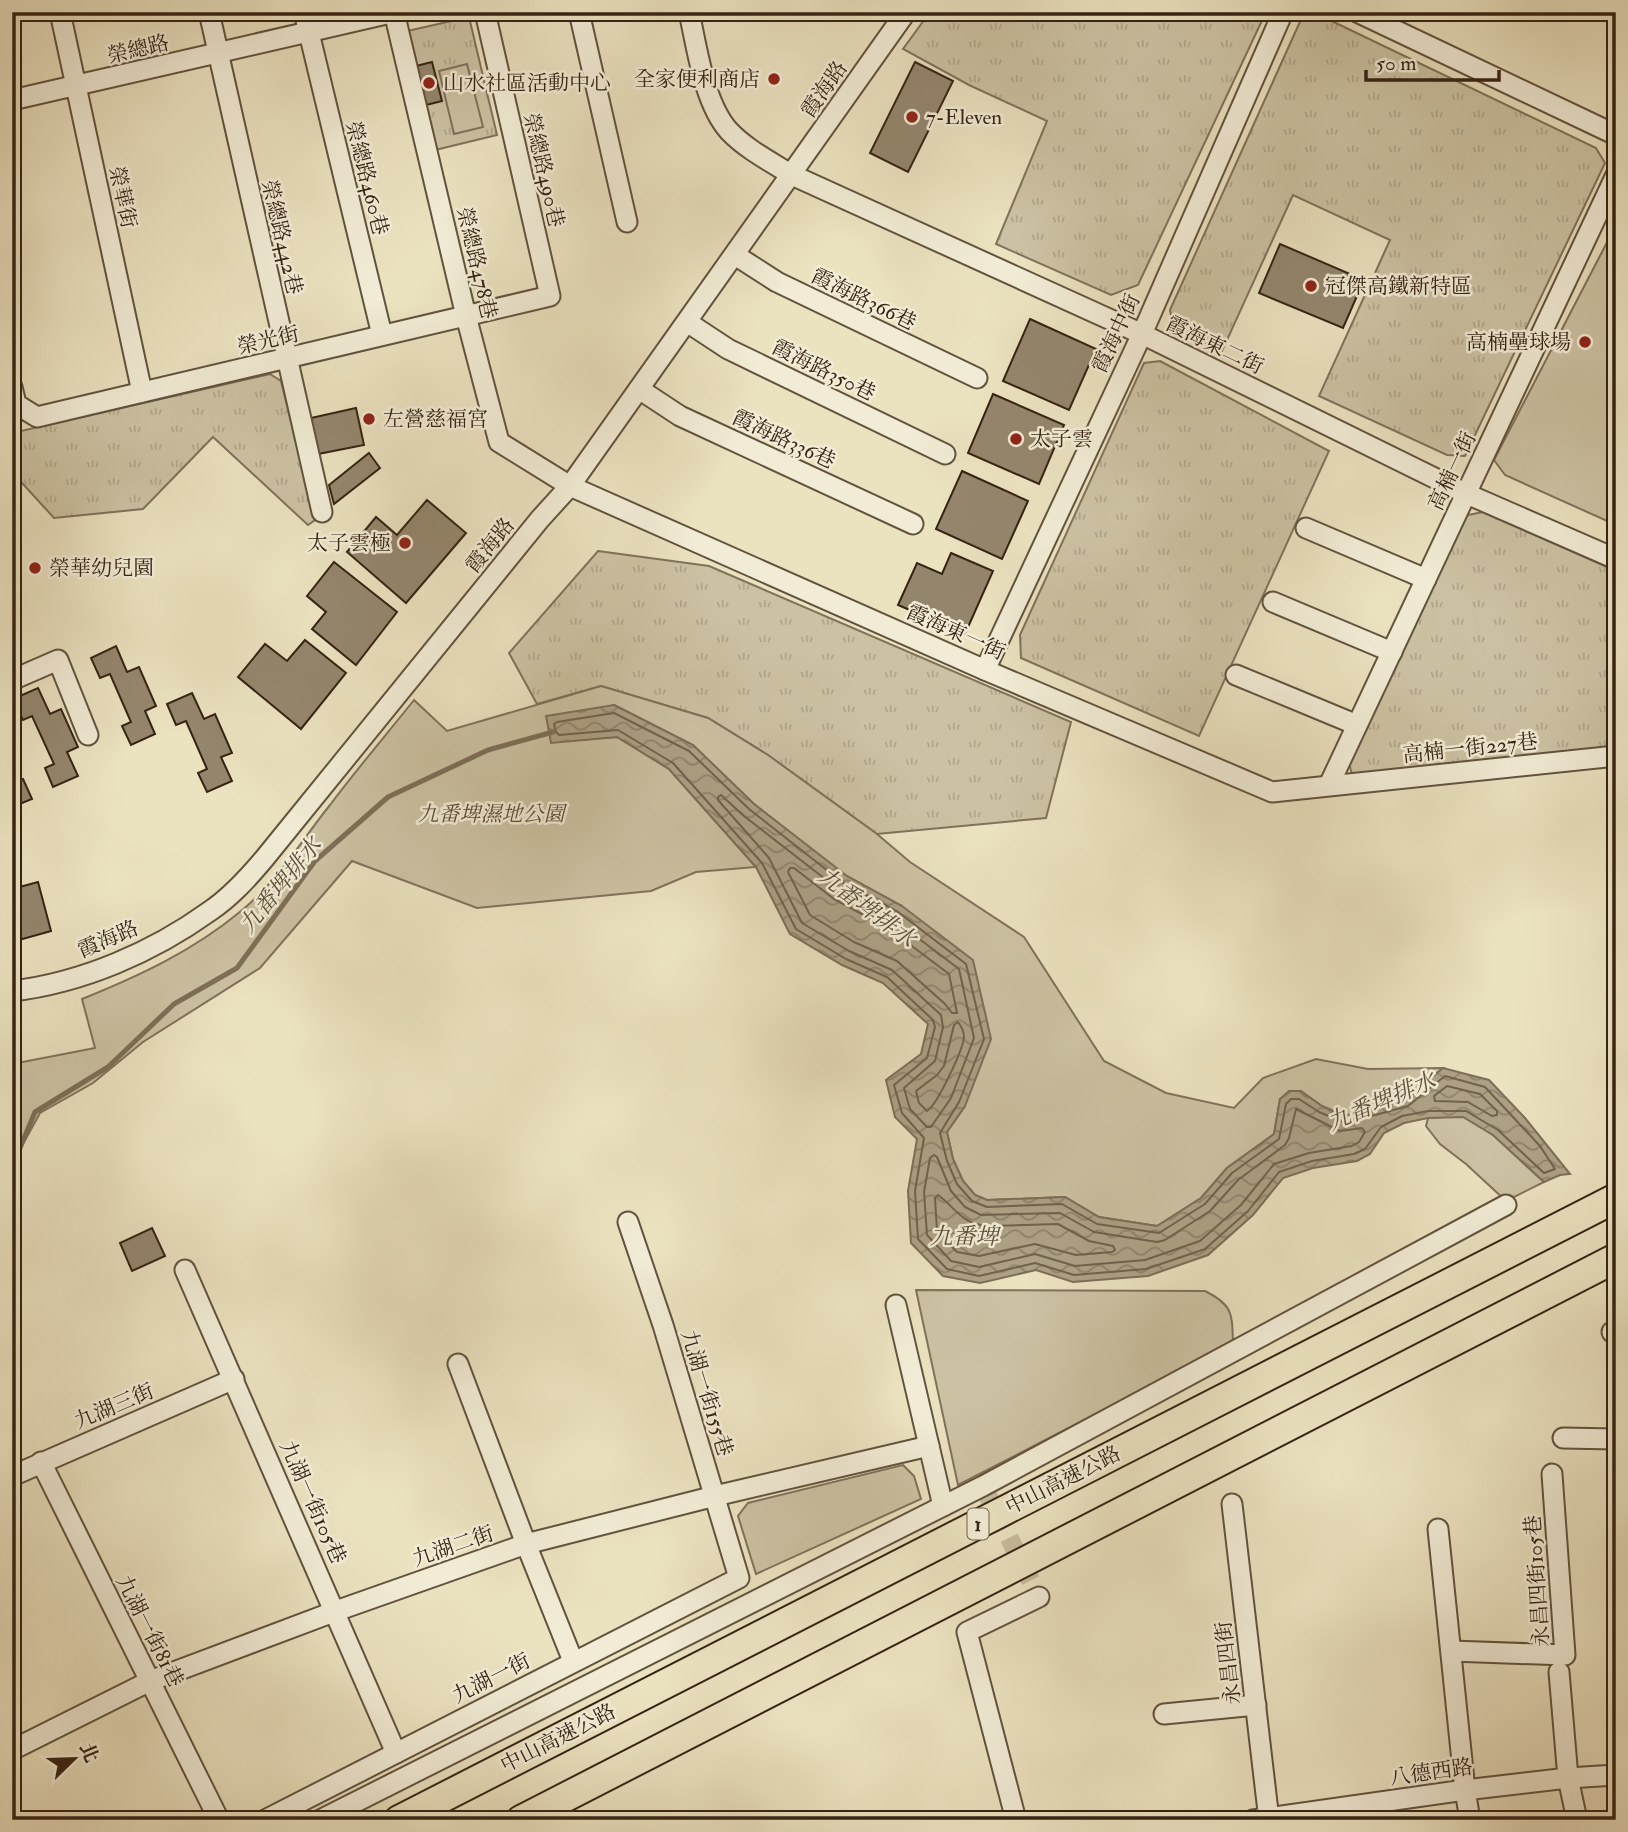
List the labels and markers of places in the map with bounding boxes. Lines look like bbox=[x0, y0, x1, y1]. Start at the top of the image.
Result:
place label: 全家便利商店 bbox=[634, 66, 760, 93]
place label: 山水社區活動中心 bbox=[443, 70, 611, 97]
marker: 全家便利商店 bbox=[766, 71, 782, 87]
marker: 山水社區活動中心 bbox=[421, 75, 437, 91]
place label: 7-Eleven bbox=[926, 104, 1002, 131]
marker: 7-Eleven bbox=[904, 109, 920, 125]
place label: 冠傑高鐵新特區 bbox=[1325, 273, 1472, 300]
marker: 冠傑高鐵新特區 bbox=[1303, 278, 1319, 294]
place label: 高楠壘球場 bbox=[1466, 329, 1571, 356]
marker: 高楠壘球場 bbox=[1577, 334, 1593, 350]
place label: 左營慈福宮 bbox=[383, 406, 488, 433]
marker: 左營慈福宮 bbox=[361, 411, 377, 427]
place label: 太子雲 bbox=[1030, 426, 1093, 453]
marker: 太子雲 bbox=[1008, 431, 1024, 447]
place label: 太子雲極 bbox=[307, 530, 391, 557]
marker: 太子雲極 bbox=[397, 535, 413, 551]
place label: 榮華幼兒園 bbox=[49, 555, 154, 582]
marker: 榮華幼兒園 bbox=[27, 560, 43, 576]

